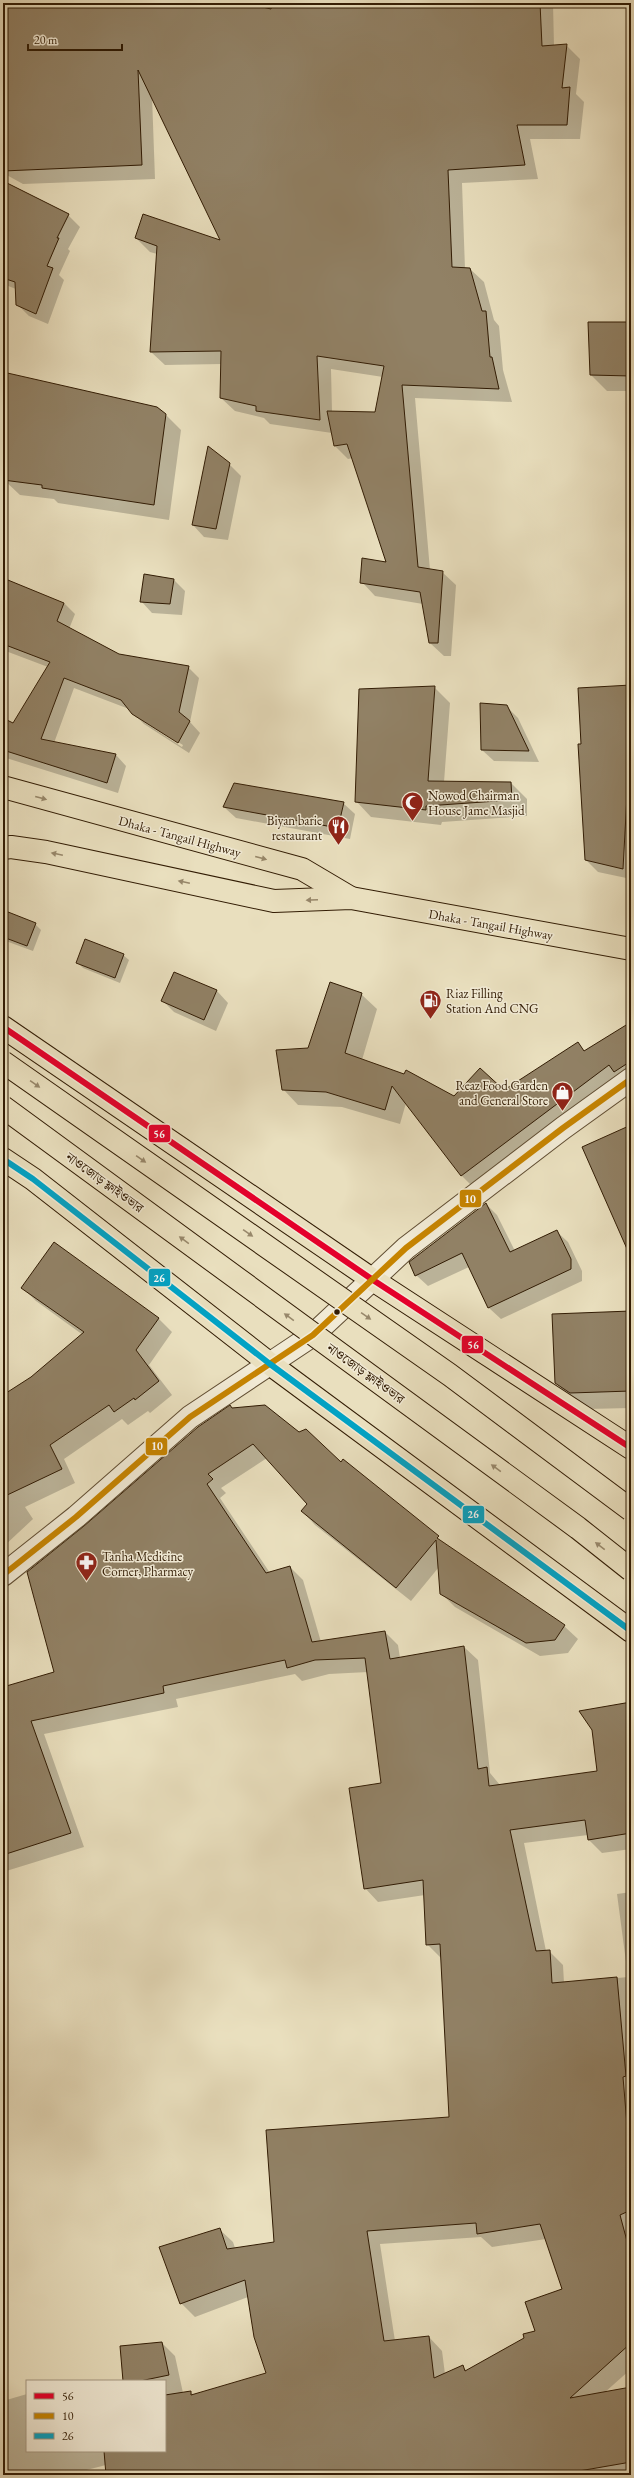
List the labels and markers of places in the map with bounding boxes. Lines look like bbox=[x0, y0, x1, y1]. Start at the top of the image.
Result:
place label: Nowod Chairman House Jame Masjid bbox=[428, 787, 525, 819]
mosque icon: Nowod Chairman House Jame Masjid bbox=[400, 789, 426, 822]
place label: Biyan barie restaurant bbox=[267, 812, 322, 844]
restaurant icon: Biyan barie restaurant bbox=[325, 814, 351, 847]
place label: Riaz Filling Station And CNG bbox=[446, 985, 539, 1017]
fuel station icon: Riaz Filling Station And CNG bbox=[417, 987, 443, 1020]
place label: Reaz Food Garden and General Store bbox=[455, 1077, 548, 1109]
shop icon: Reaz Food Garden and General Store bbox=[550, 1079, 576, 1112]
unlabelled marker bbox=[332, 1307, 342, 1317]
place label: Tanha Medicine Corner, Pharmacy bbox=[102, 1548, 194, 1580]
pharmacy icon: Tanha Medicine Corner, Pharmacy bbox=[74, 1550, 100, 1583]

